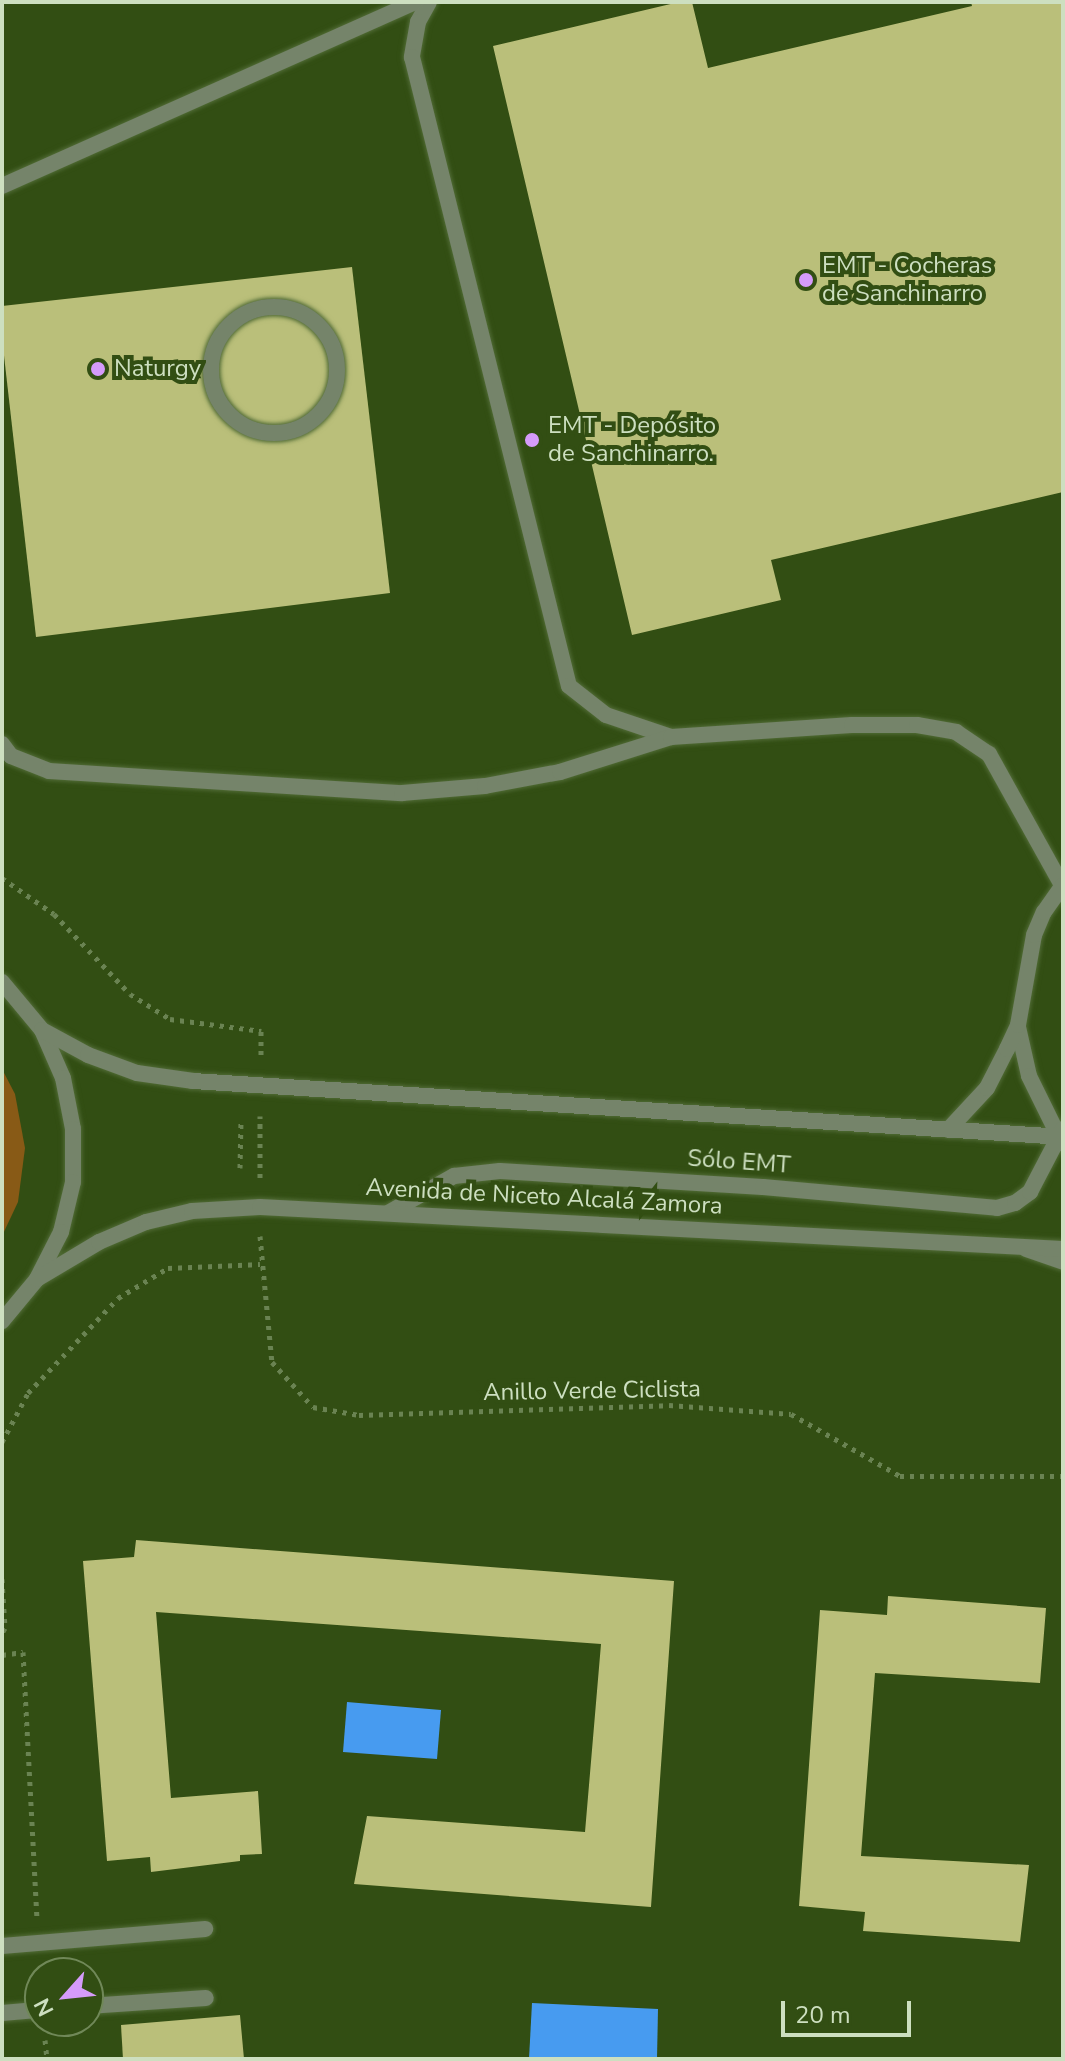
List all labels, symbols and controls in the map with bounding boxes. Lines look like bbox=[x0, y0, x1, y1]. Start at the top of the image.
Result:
place label: EMT - Cocheras de Sanchinarro bbox=[822, 252, 992, 308]
marker: EMT - Cocheras de Sanchinarro bbox=[797, 271, 815, 289]
place label: Naturgy bbox=[114, 355, 201, 383]
marker: Naturgy bbox=[89, 360, 107, 378]
place label: EMT - Depósito de Sanchinarro. bbox=[548, 412, 716, 468]
marker: EMT - Depósito de Sanchinarro. bbox=[523, 431, 541, 449]
street label: Sólo EMT bbox=[686, 1144, 792, 1180]
street label: Avenida de Niceto Alcalá Zamora bbox=[365, 1173, 723, 1221]
street label: Anillo Verde Ciclista bbox=[483, 1375, 701, 1407]
north arrow bbox=[24, 1957, 104, 2037]
scale bar bbox=[785, 1985, 915, 2035]
text: N bbox=[27, 1993, 62, 2021]
text: 20 m bbox=[795, 1999, 851, 2031]

